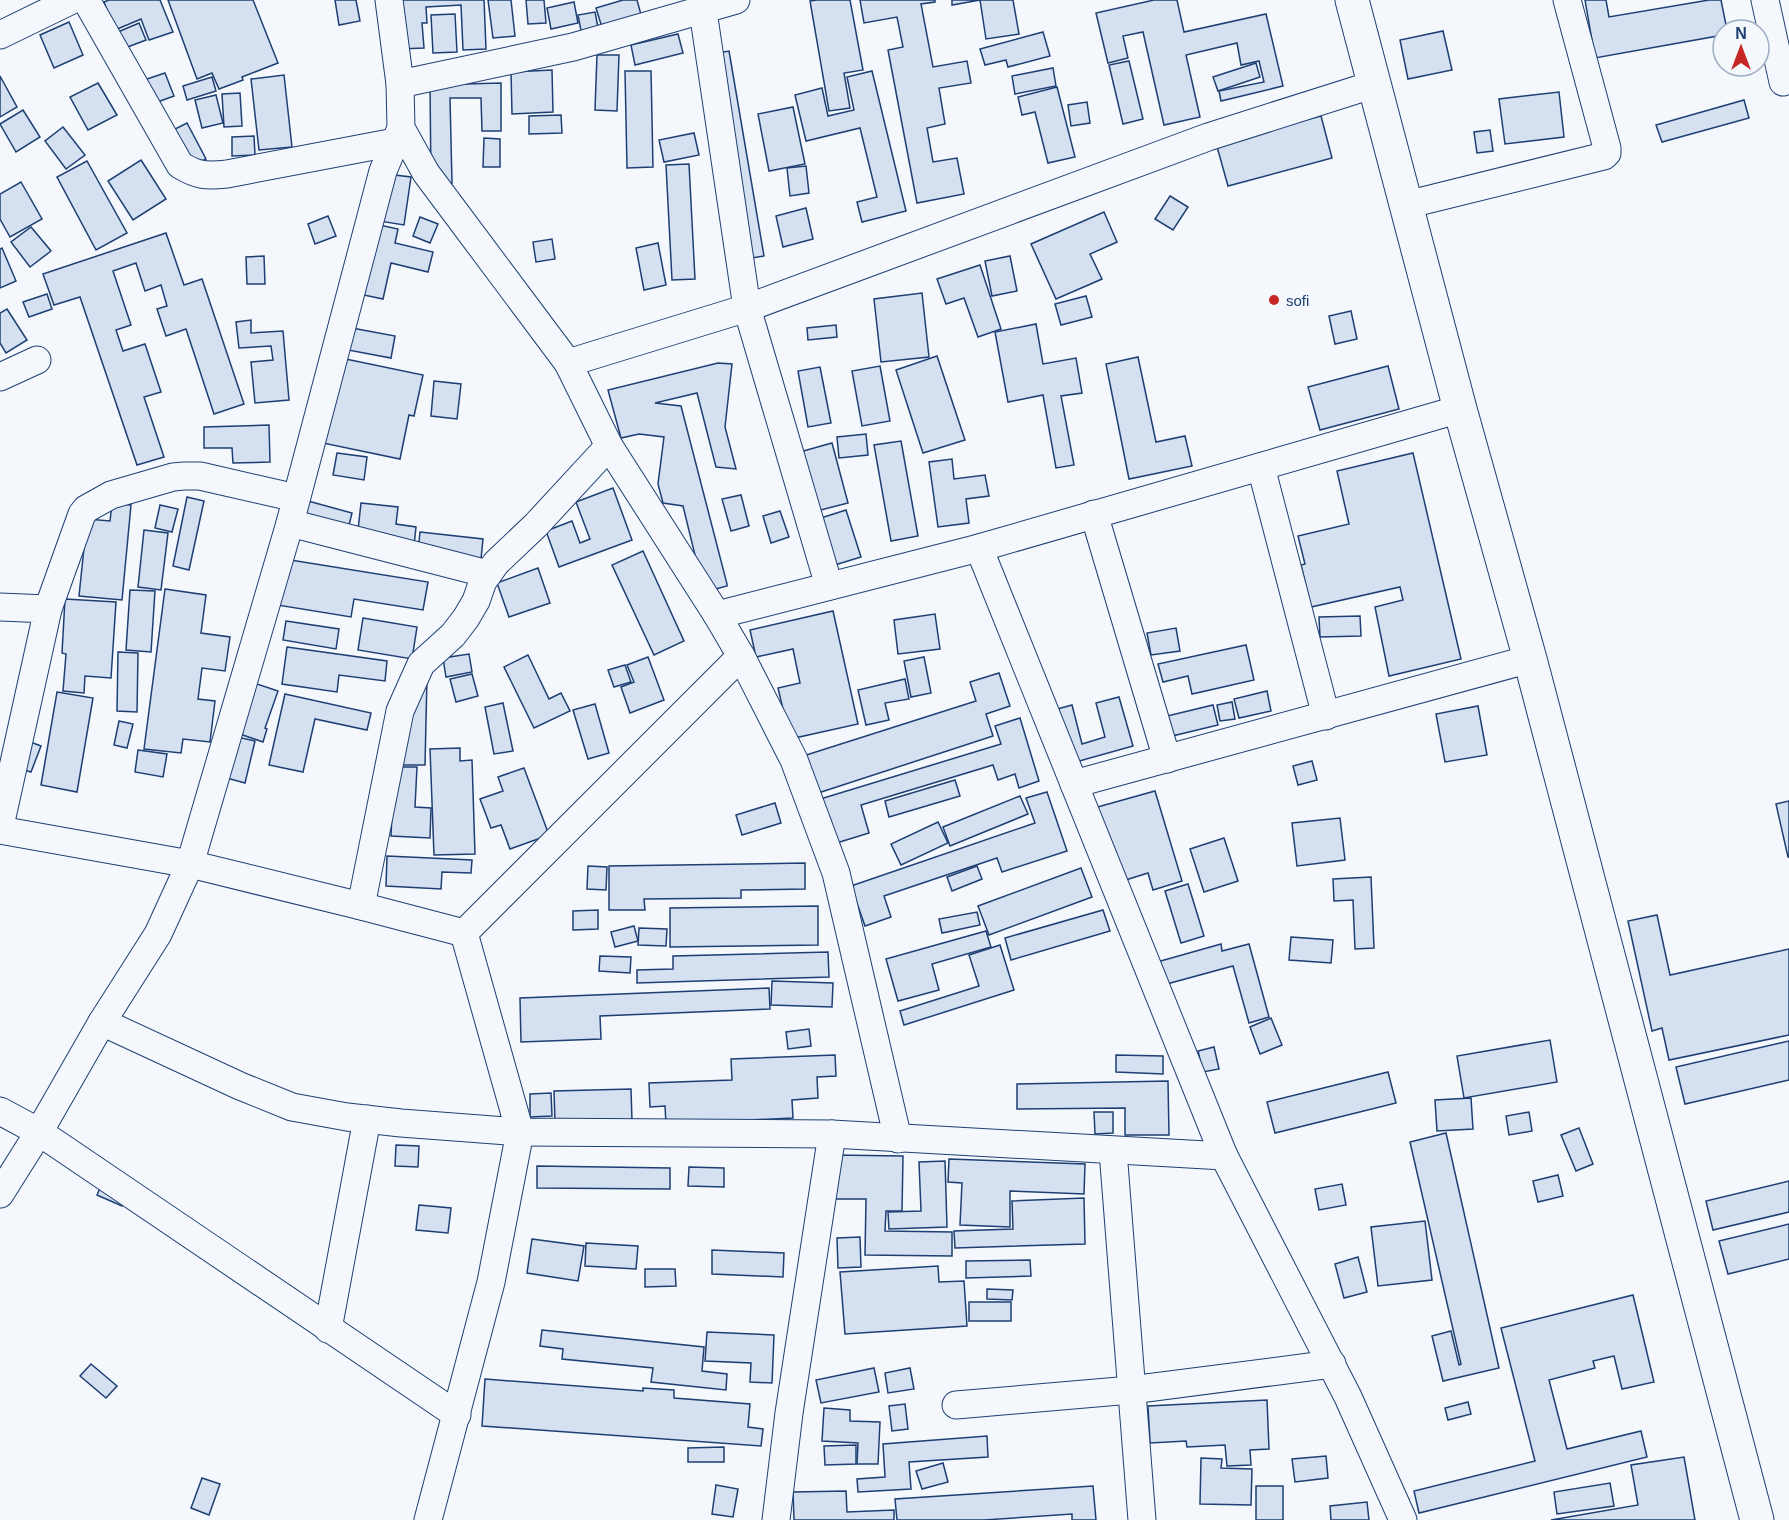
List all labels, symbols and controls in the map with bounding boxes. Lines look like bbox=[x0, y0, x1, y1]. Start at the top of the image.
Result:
north arrow bbox=[1711, 18, 1771, 78]
text: N bbox=[1735, 25, 1747, 42]
place label: sofi bbox=[1286, 292, 1309, 309]
marker: sofi bbox=[1267, 293, 1281, 307]

